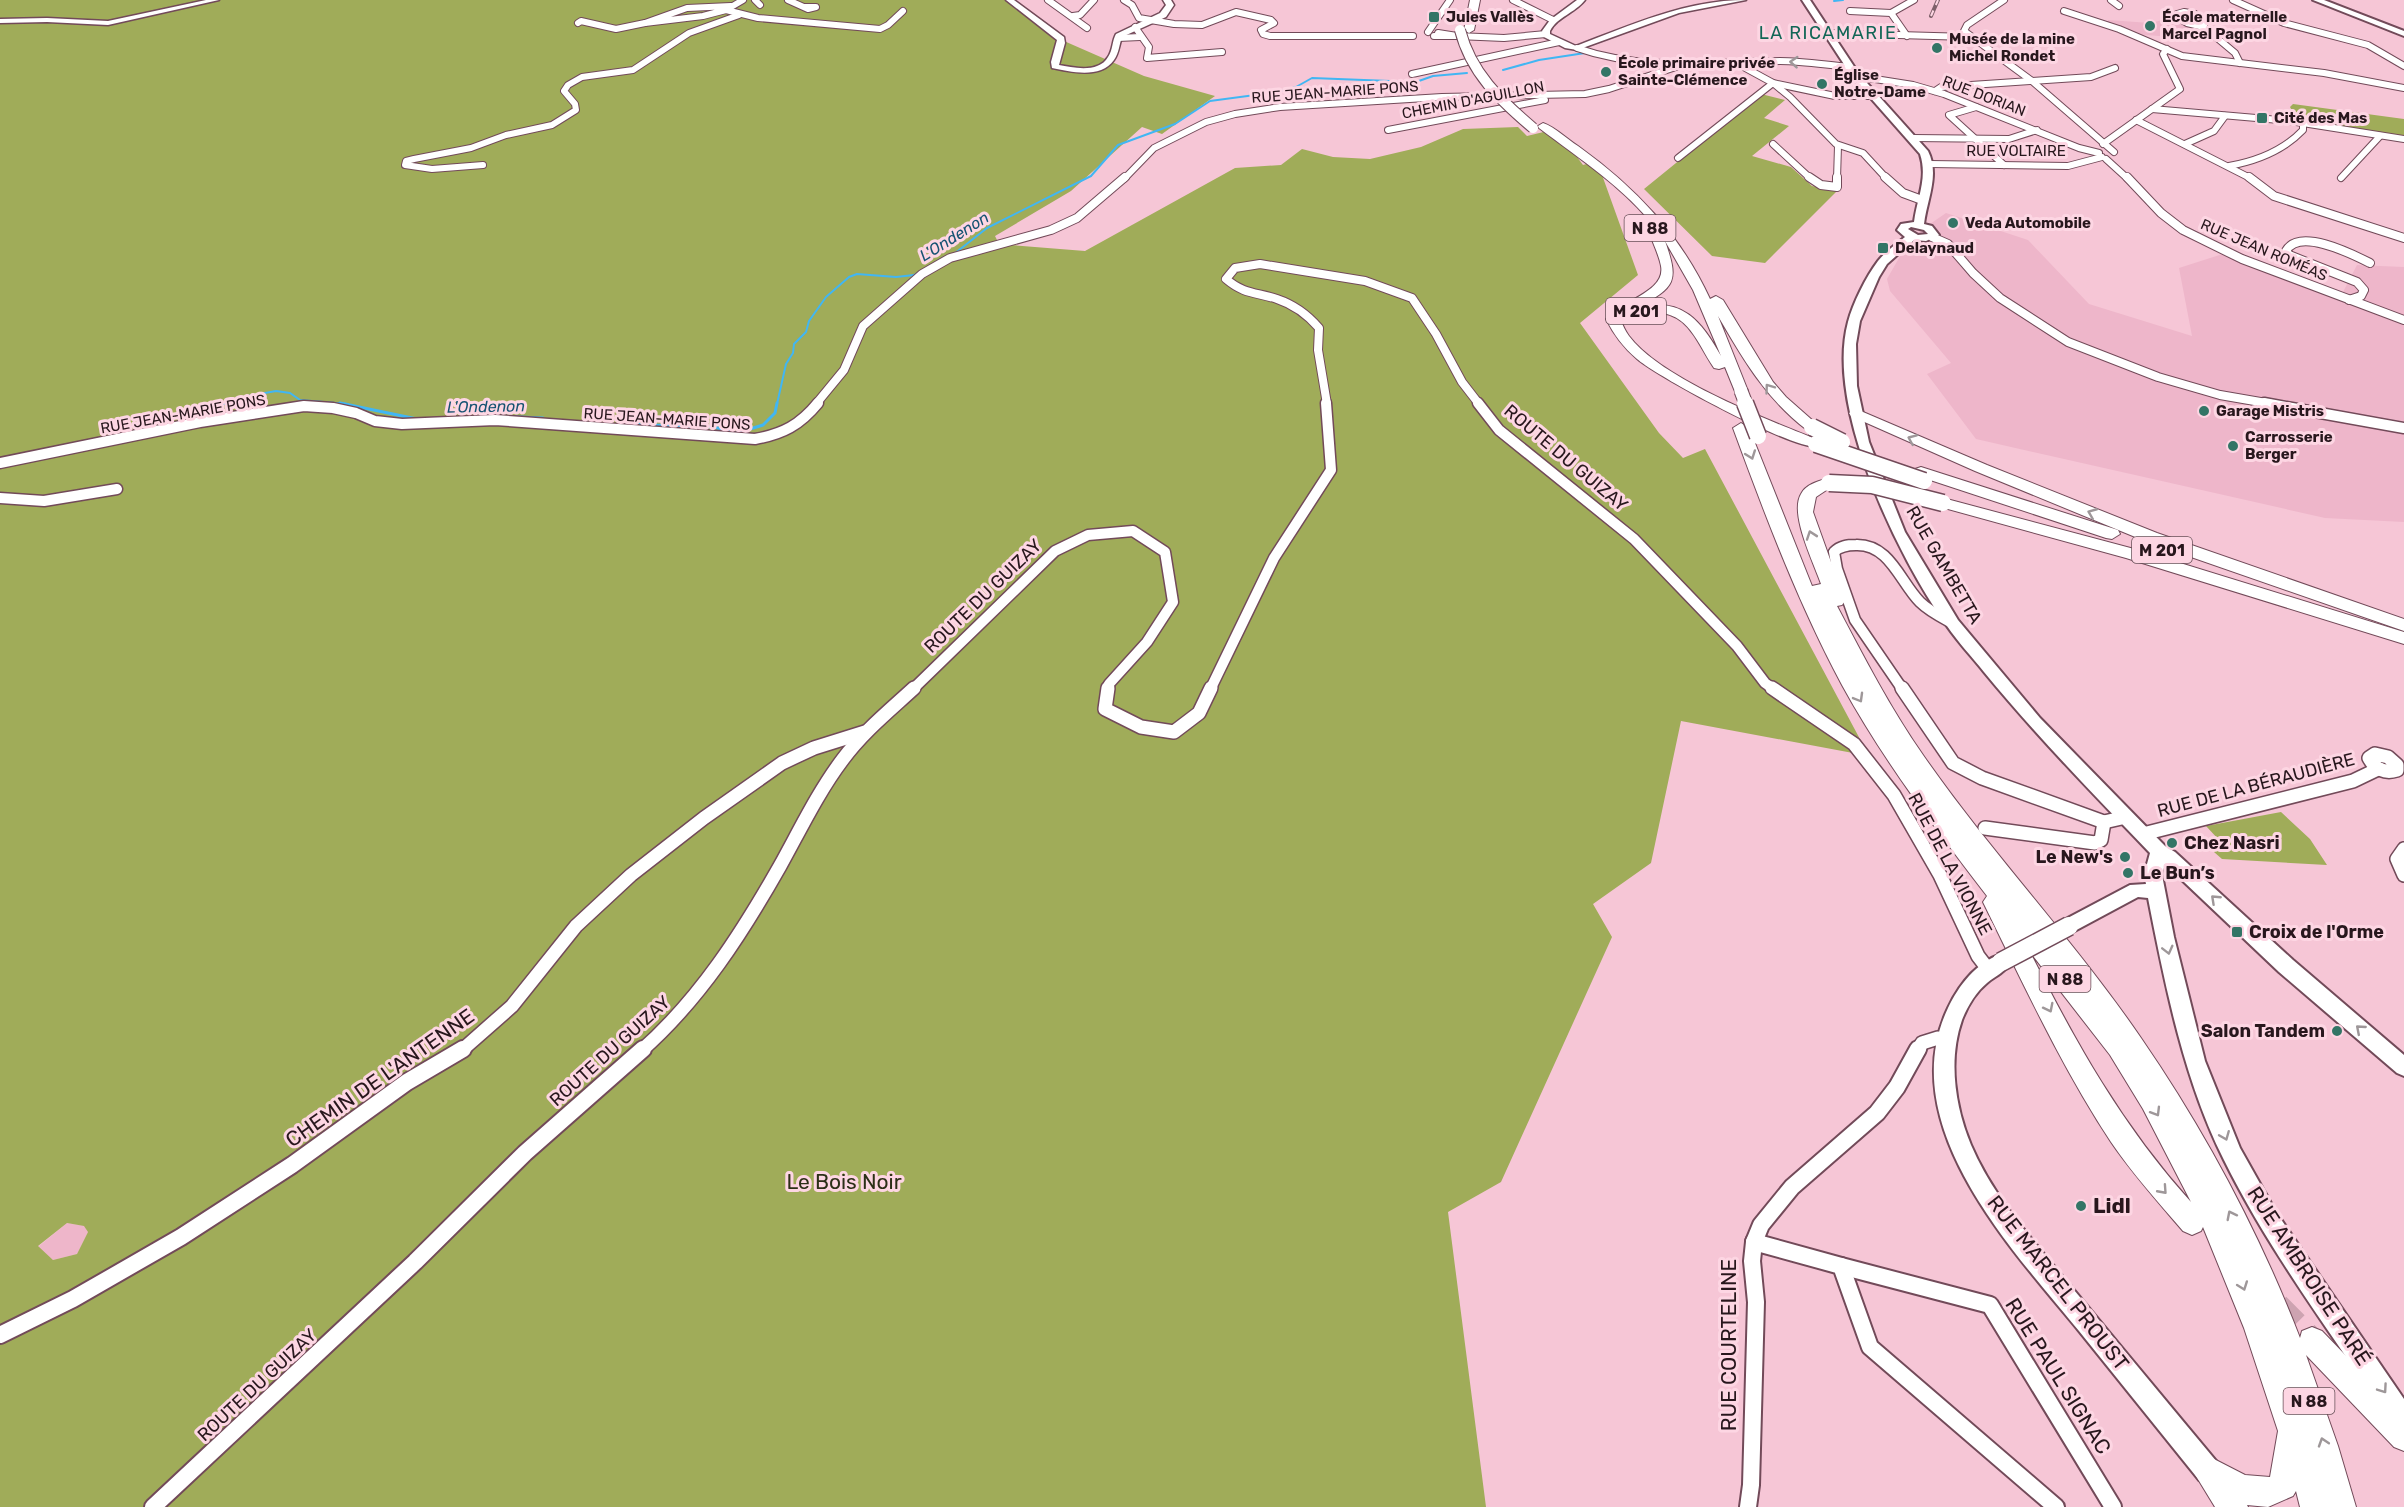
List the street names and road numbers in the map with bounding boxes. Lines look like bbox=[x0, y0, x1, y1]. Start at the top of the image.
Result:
street label: RUE DORIAN bbox=[1940, 72, 2028, 120]
street label: RUE JEAN-MARIE PONS bbox=[1251, 77, 1419, 107]
street label: CHEMIN D'AGUILLON bbox=[1400, 77, 1546, 123]
street label: RUE VOLTAIRE bbox=[1966, 142, 2066, 160]
road number: N 88 bbox=[1624, 215, 1676, 241]
street label: RUE JEAN ROMÉAS bbox=[2198, 215, 2330, 285]
road number: M 201 bbox=[1606, 298, 1666, 324]
street label: RUE JEAN-MARIE PONS bbox=[99, 391, 267, 437]
street label: ROUTE DU GUIZAY bbox=[1500, 400, 1633, 516]
street label: RUE JEAN-MARIE PONS bbox=[583, 404, 751, 434]
street label: RUE GAMBETTA bbox=[1901, 502, 1987, 628]
street label: ROUTE DU GUIZAY bbox=[920, 534, 1047, 658]
road number: M 201 bbox=[2132, 537, 2192, 563]
street label: RUE DE LA BÉRAUDIÈRE bbox=[2155, 748, 2357, 822]
street label: RUE DE LA VIONNE bbox=[1903, 789, 1997, 939]
road number: N 88 bbox=[2040, 966, 2090, 992]
street label: ROUTE DU GUIZAY bbox=[545, 991, 675, 1111]
street label: CHEMIN DE L'ANTENNE bbox=[281, 1003, 479, 1152]
street label: RUE AMBROISE PARÉ bbox=[2242, 1182, 2377, 1370]
street label: RUE MARCEL PROUST bbox=[1982, 1190, 2134, 1375]
street label: RUE COURTELINE bbox=[1716, 1259, 1741, 1431]
street label: RUE PAUL SIGNAC bbox=[2000, 1293, 2117, 1458]
street label: ROUTE DU GUIZAY bbox=[193, 1324, 321, 1446]
road number: N 88 bbox=[2284, 1388, 2334, 1414]

